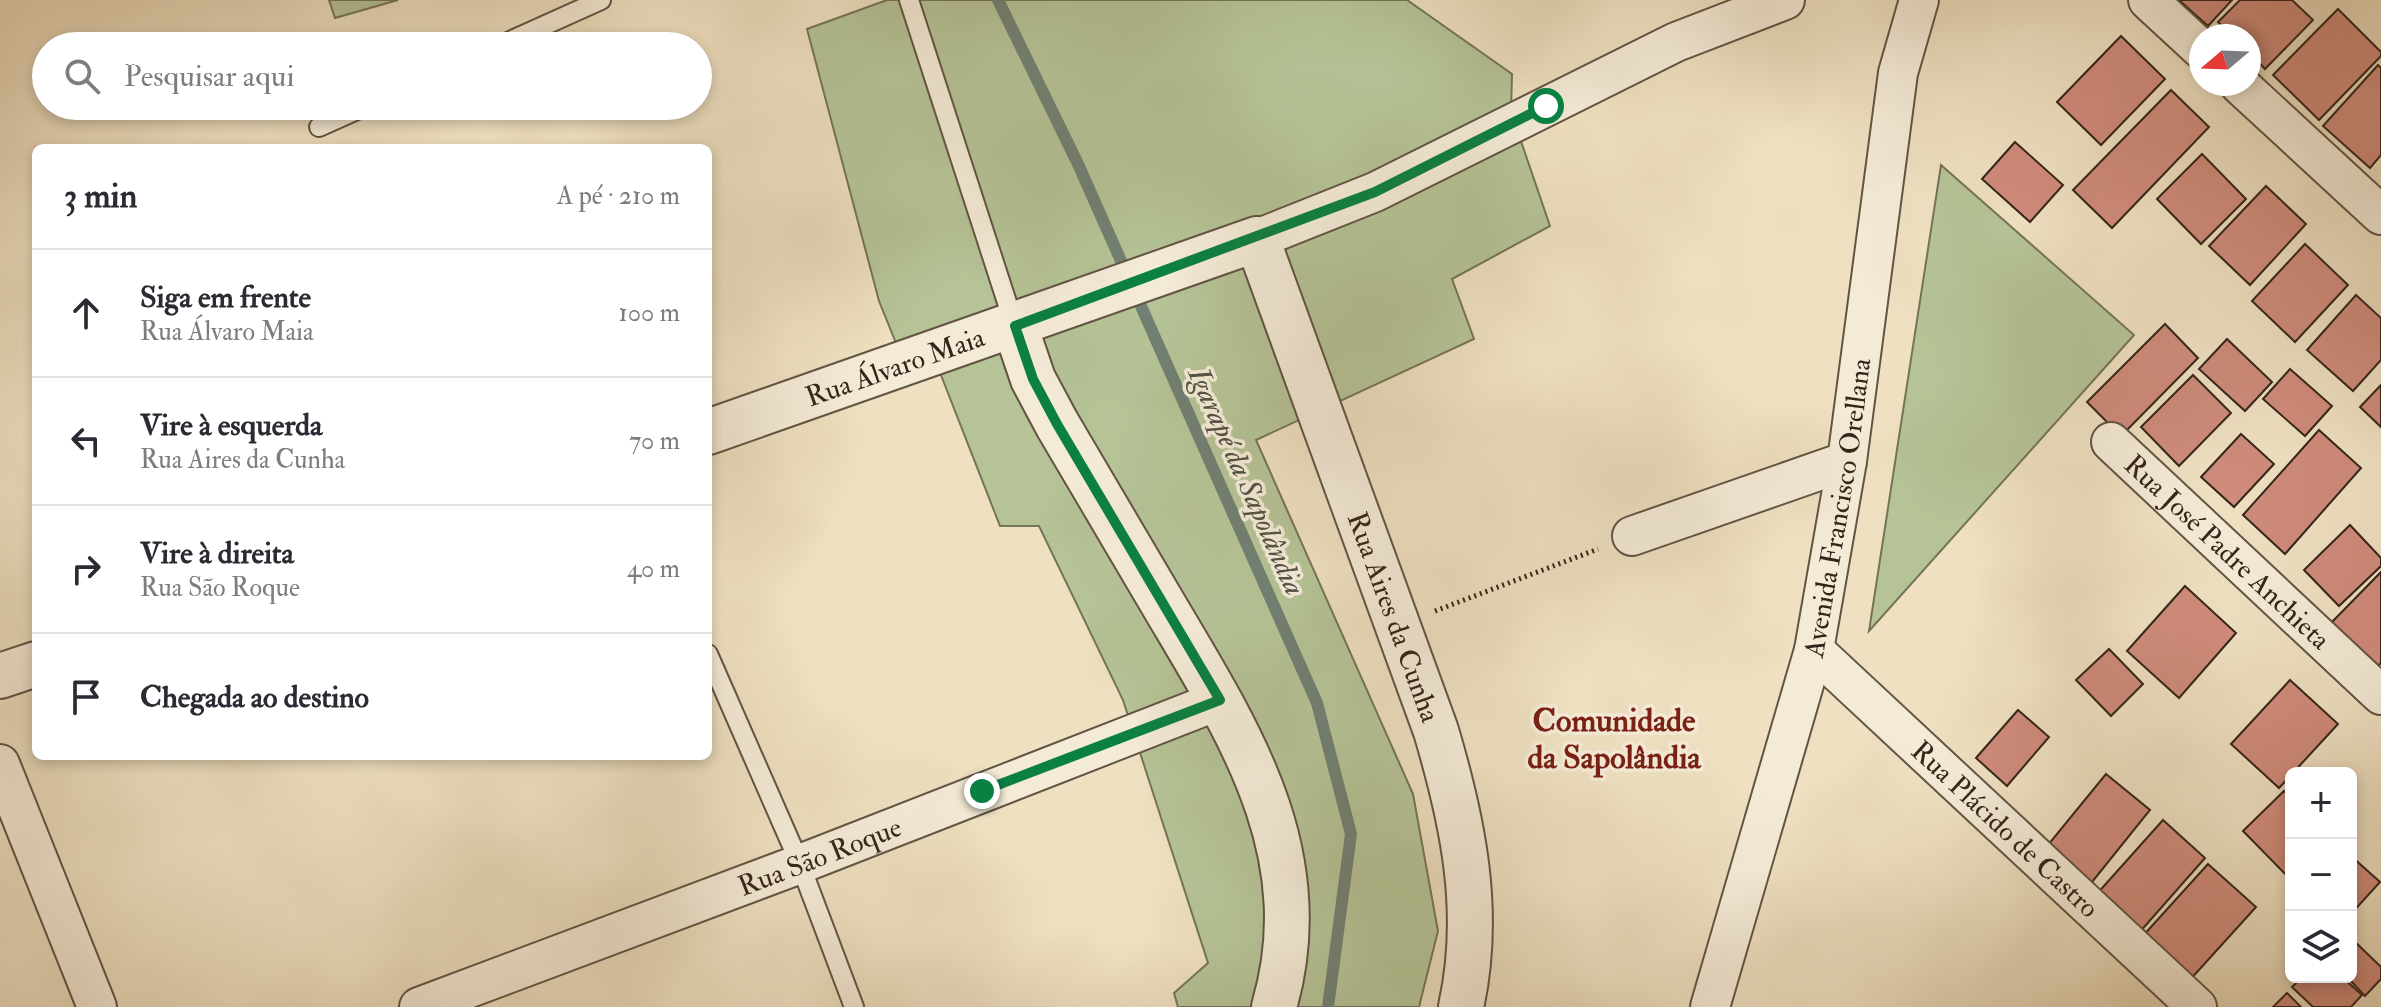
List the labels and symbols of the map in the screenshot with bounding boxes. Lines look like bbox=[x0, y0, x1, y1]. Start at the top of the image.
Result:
north arrow bbox=[2189, 24, 2261, 96]
route start bbox=[1528, 88, 1564, 124]
street label: Rua Álvaro Maia bbox=[801, 320, 990, 415]
street label: Avenida Francisco Orellana bbox=[1797, 356, 1879, 661]
water label: Igarapé da Sapolândia bbox=[1179, 360, 1313, 601]
street label: Rua José Padre Anchieta bbox=[2116, 447, 2338, 658]
street label: Rua Aires da Cunha bbox=[1339, 507, 1447, 728]
district label: Comunidade da Sapolândia bbox=[1527, 701, 1701, 778]
street label: Rua Plácido de Castro bbox=[1903, 734, 2106, 926]
route end bbox=[964, 773, 1000, 809]
street label: Rua São Roque bbox=[733, 810, 907, 905]

